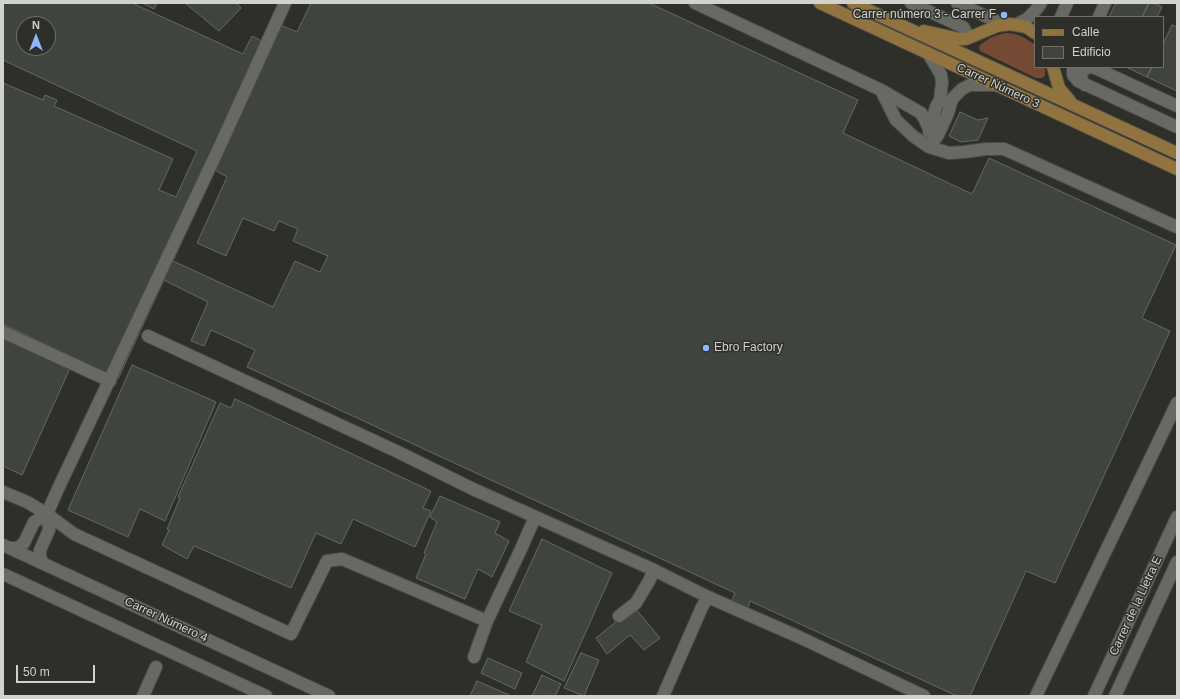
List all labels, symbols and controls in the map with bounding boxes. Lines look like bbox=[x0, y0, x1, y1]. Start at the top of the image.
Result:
place label: Carrer número 3 - Carrer F bbox=[853, 8, 996, 22]
marker: Carrer número 3 - Carrer F bbox=[999, 10, 1009, 20]
north arrow bbox=[16, 16, 56, 56]
legend bbox=[1034, 16, 1164, 68]
text: N bbox=[32, 19, 40, 31]
text: Calle bbox=[1072, 25, 1099, 39]
text: Edificio bbox=[1072, 45, 1111, 59]
street label: Carrer Número 3 bbox=[954, 60, 1042, 112]
place label: Ebro Factory bbox=[714, 341, 783, 355]
marker: Ebro Factory bbox=[701, 343, 711, 353]
street label: Carrer de la Lletra E bbox=[1107, 554, 1165, 658]
street label: Carrer Número 4 bbox=[122, 594, 210, 646]
scale bar bbox=[18, 657, 97, 683]
text: 50 m bbox=[23, 665, 50, 679]

